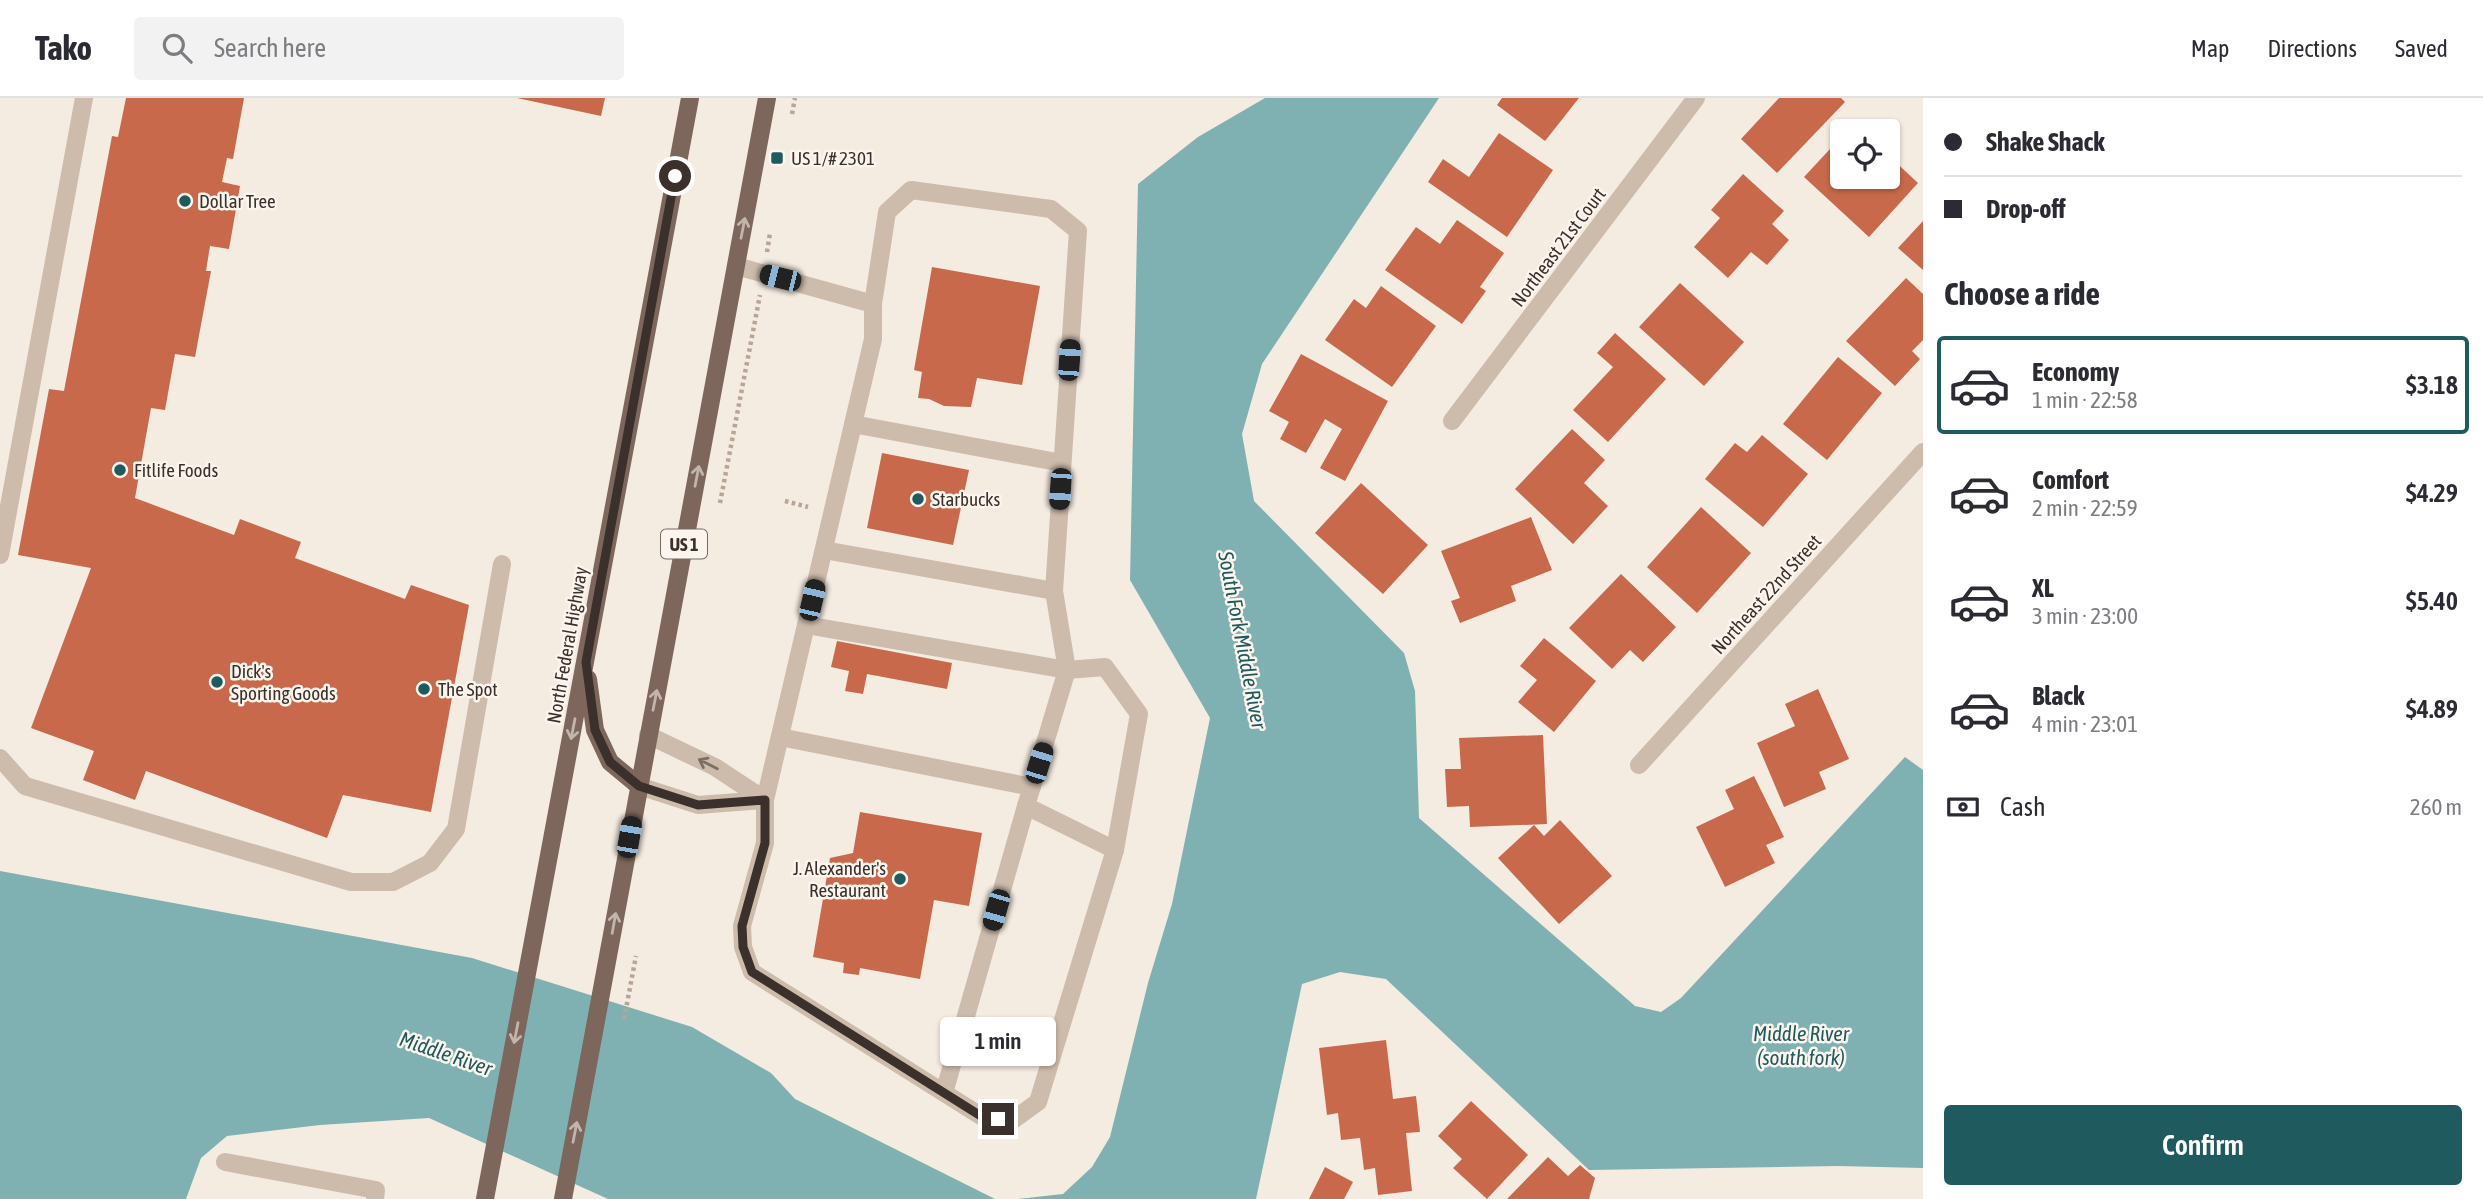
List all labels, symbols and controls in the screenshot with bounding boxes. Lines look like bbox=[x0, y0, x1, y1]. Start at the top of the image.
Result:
search box bbox=[134, 17, 624, 80]
text: Tako bbox=[35, 29, 92, 67]
icon: search bbox=[158, 29, 196, 67]
text: Search here bbox=[214, 33, 326, 63]
text: Map bbox=[2191, 35, 2229, 62]
text: Directions bbox=[2267, 35, 2357, 62]
text: Saved bbox=[2395, 35, 2448, 62]
map controls bbox=[1830, 119, 1900, 189]
button: locate bbox=[1830, 119, 1900, 189]
text: Shake Shack bbox=[1986, 127, 2105, 157]
place label: US 1/# 2301 bbox=[791, 147, 875, 169]
marker: US 1/# 2301 bbox=[769, 150, 785, 166]
route start bbox=[659, 160, 691, 192]
street label: Northeast 21st Court bbox=[1506, 183, 1610, 311]
place label: Dollar Tree bbox=[199, 190, 276, 212]
marker: Dollar Tree bbox=[177, 193, 193, 209]
text: Drop-off bbox=[1986, 194, 2066, 224]
one-way arrow bbox=[737, 217, 750, 240]
car bbox=[758, 263, 803, 293]
text: Choose a ride bbox=[1944, 275, 2100, 312]
car bbox=[1058, 338, 1081, 382]
icon: car bbox=[1948, 354, 2011, 417]
text: Economy bbox=[2032, 357, 2119, 387]
text: $3.18 bbox=[2406, 370, 2458, 400]
text: 1 min · 22:58 bbox=[2032, 387, 2138, 413]
place label: Fitlife Foods bbox=[134, 459, 219, 481]
marker: Fitlife Foods bbox=[112, 462, 128, 478]
icon: car bbox=[1948, 462, 2011, 525]
one-way arrow bbox=[690, 465, 704, 488]
text: Comfort bbox=[2032, 465, 2109, 495]
car bbox=[1049, 467, 1072, 511]
text: $4.29 bbox=[2406, 478, 2458, 508]
place label: Starbucks bbox=[932, 488, 1000, 510]
marker: Starbucks bbox=[910, 491, 926, 507]
text: 2 min · 22:59 bbox=[2032, 495, 2138, 521]
road number: US 1 bbox=[661, 530, 707, 559]
street label: Northeast 22nd Street bbox=[1707, 530, 1825, 658]
water label: South Fork Middle River bbox=[1214, 548, 1272, 731]
street label: North Federal Highway bbox=[542, 565, 592, 725]
icon: car bbox=[1948, 570, 2011, 633]
text: XL bbox=[2032, 573, 2054, 603]
car bbox=[798, 577, 827, 623]
text: $5.40 bbox=[2406, 586, 2458, 616]
text: 3 min · 23:00 bbox=[2032, 603, 2138, 629]
place label: Dick's Sporting Goods bbox=[231, 660, 336, 704]
marker: Dick's Sporting Goods bbox=[209, 674, 225, 690]
place label: The Spot bbox=[438, 678, 498, 700]
icon: car bbox=[1948, 678, 2011, 741]
marker: The Spot bbox=[416, 681, 432, 697]
text: Black bbox=[2032, 681, 2084, 711]
one-way arrow bbox=[649, 689, 662, 712]
text: $4.89 bbox=[2406, 694, 2458, 724]
text: 4 min · 23:01 bbox=[2032, 711, 2138, 737]
one-way arrow bbox=[566, 717, 580, 740]
car bbox=[1023, 740, 1056, 786]
one-way arrow bbox=[698, 757, 719, 771]
icon: cash bbox=[1944, 788, 1982, 826]
text: Cash bbox=[2000, 792, 2046, 822]
text: 260 m bbox=[2410, 794, 2462, 820]
car bbox=[616, 814, 643, 860]
place label: J. Alexander's Restaurant bbox=[793, 857, 886, 901]
marker: J. Alexander's Restaurant bbox=[892, 871, 908, 887]
car bbox=[981, 887, 1012, 933]
one-way arrow bbox=[608, 912, 621, 935]
callout: 1 min bbox=[940, 1018, 1056, 1066]
one-way arrow bbox=[509, 1021, 523, 1044]
water label: Middle River (south fork) bbox=[1753, 1021, 1850, 1069]
water label: Middle River bbox=[397, 1026, 496, 1080]
text: 1 min bbox=[975, 1028, 1021, 1054]
route end bbox=[982, 1103, 1014, 1135]
button: Confirm bbox=[1944, 1105, 2462, 1185]
one-way arrow bbox=[569, 1121, 582, 1144]

